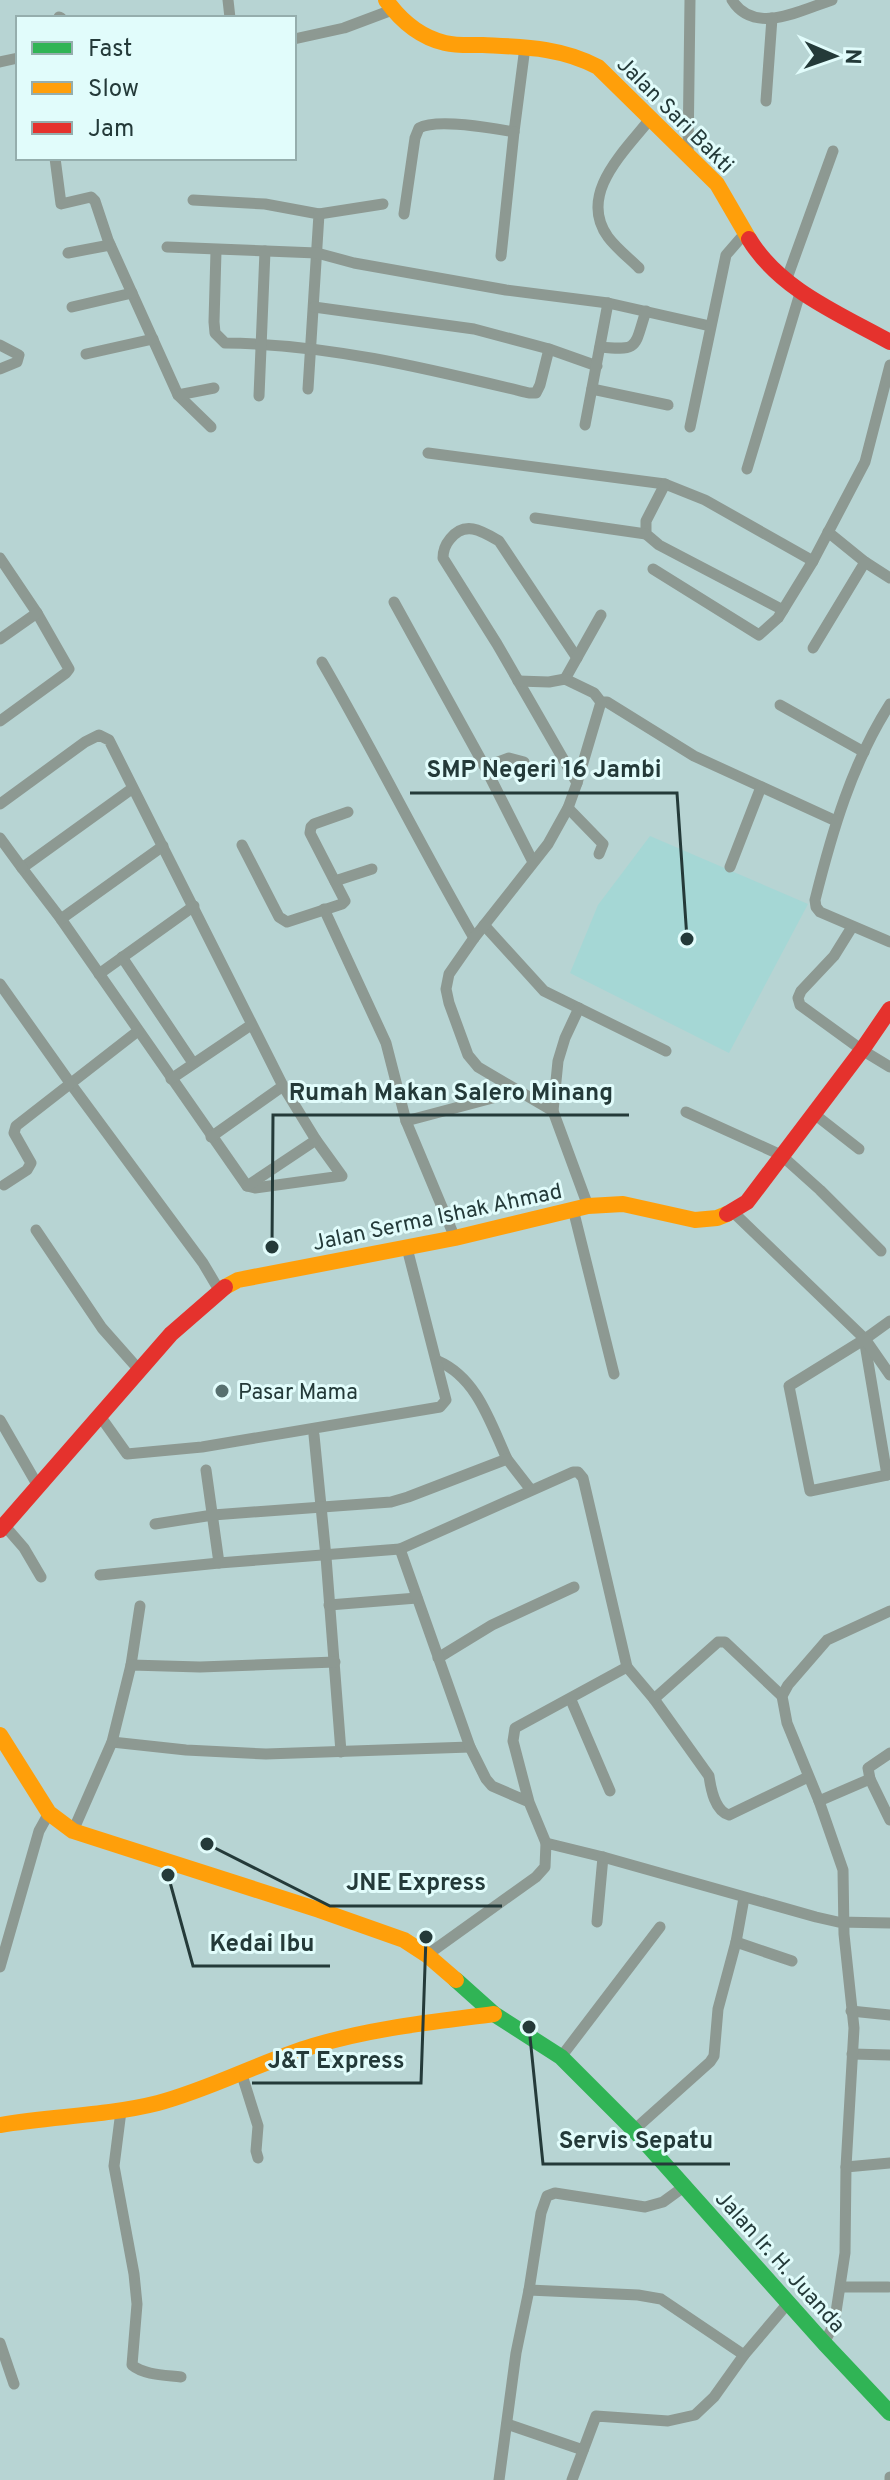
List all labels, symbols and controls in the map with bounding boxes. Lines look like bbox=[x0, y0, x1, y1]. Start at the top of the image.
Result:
legend bbox=[16, 16, 296, 160]
north arrow bbox=[794, 16, 874, 96]
text: Fast bbox=[88, 35, 132, 65]
text: N bbox=[838, 48, 865, 65]
street label: Jalan Sari Bakti bbox=[610, 52, 738, 180]
text: Slow bbox=[88, 75, 139, 105]
text: Jam bbox=[88, 115, 134, 145]
callout: SMP Negeri 16 Jambi bbox=[410, 745, 677, 793]
text: SMP Negeri 16 Jambi bbox=[426, 756, 662, 786]
callout: Rumah Makan Salero Minang bbox=[273, 1067, 629, 1115]
text: Rumah Makan Salero Minang bbox=[289, 1079, 613, 1109]
street label: Jalan Serma Ishak Ahmad bbox=[310, 1179, 565, 1258]
place label: Pasar Mama bbox=[238, 1380, 358, 1407]
marker: Pasar Mama bbox=[213, 1382, 231, 1400]
callout: JNE Express bbox=[330, 1858, 502, 1906]
text: JNE Express bbox=[346, 1869, 486, 1899]
callout: Kedai Ibu bbox=[193, 1918, 330, 1966]
text: Kedai Ibu bbox=[210, 1930, 314, 1960]
callout: J&T Express bbox=[252, 2035, 421, 2083]
text: J&T Express bbox=[267, 2047, 405, 2077]
callout: Servis Sepatu bbox=[543, 2116, 730, 2164]
text: Servis Sepatu bbox=[559, 2127, 713, 2157]
street label: Jalan Ir. H. Juanda bbox=[708, 2186, 850, 2339]

